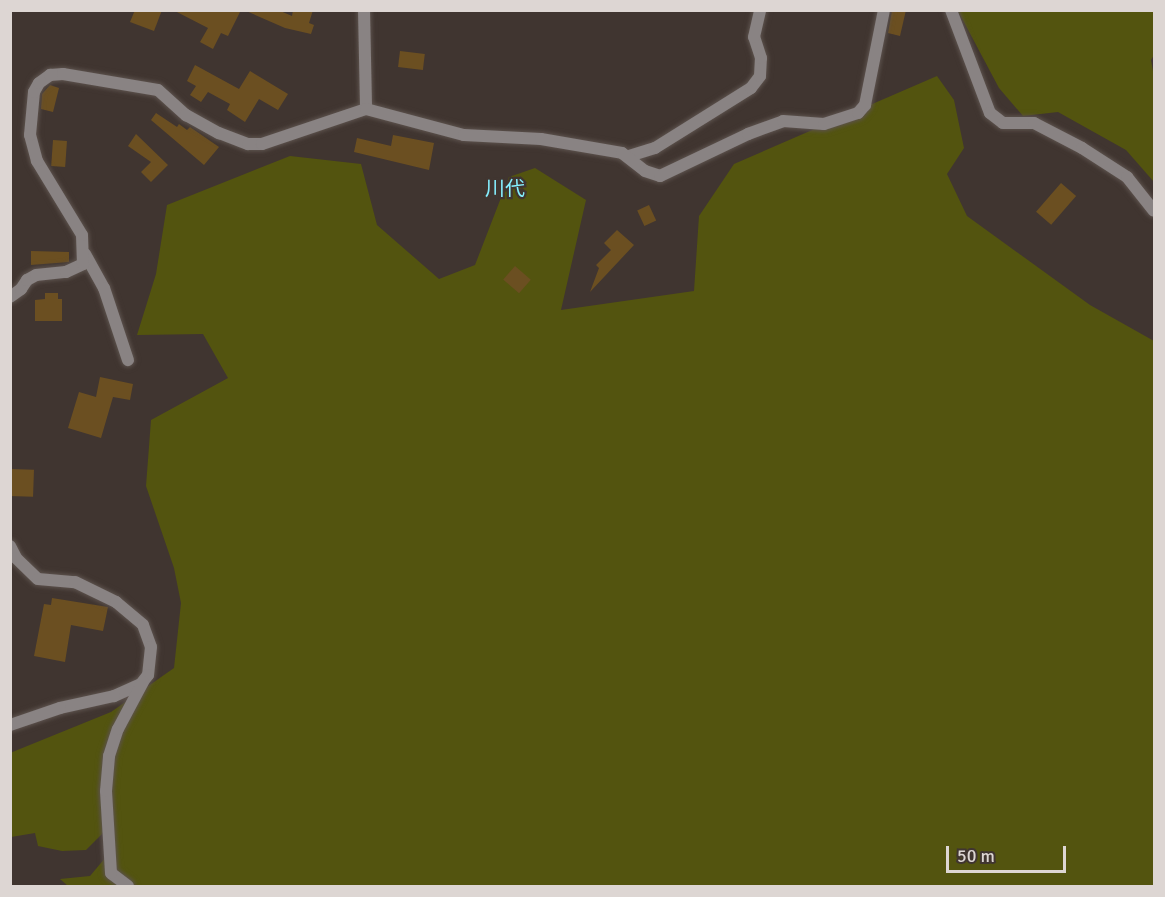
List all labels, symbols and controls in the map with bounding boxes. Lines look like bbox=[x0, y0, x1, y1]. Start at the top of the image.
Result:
district label: 川代 bbox=[485, 176, 525, 200]
scale bar bbox=[949, 834, 1069, 872]
text: 50 m bbox=[957, 845, 995, 867]

